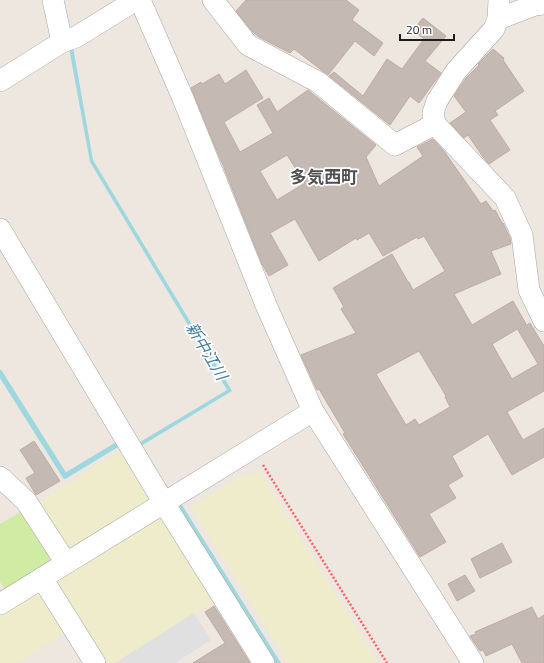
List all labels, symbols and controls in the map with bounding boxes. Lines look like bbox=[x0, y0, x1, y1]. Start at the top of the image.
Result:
scale bar bbox=[400, 16, 454, 42]
text: 20 m bbox=[406, 20, 432, 39]
district label: 多気西町 bbox=[290, 164, 358, 190]
water label: 新中江川 bbox=[180, 317, 235, 386]

